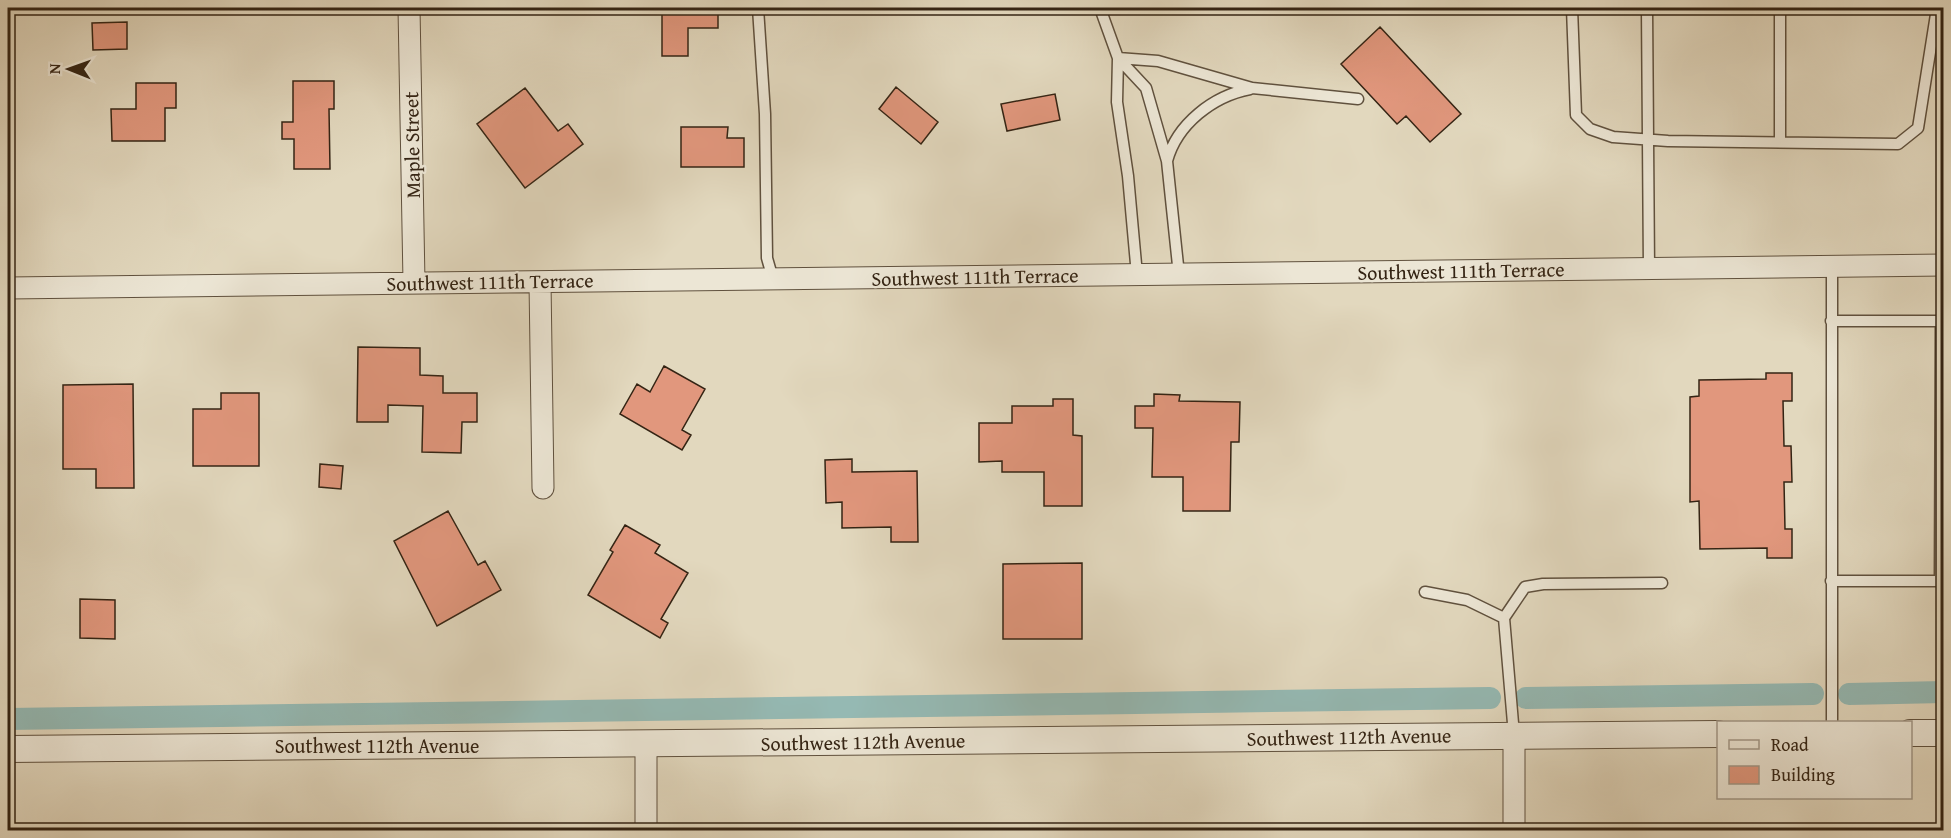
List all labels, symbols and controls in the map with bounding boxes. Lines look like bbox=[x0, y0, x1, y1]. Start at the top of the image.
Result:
north arrow bbox=[39, 39, 99, 99]
text: N bbox=[42, 63, 66, 74]
street label: Maple Street bbox=[396, 91, 427, 199]
street label: Southwest 111th Terrace bbox=[1357, 254, 1565, 287]
street label: Southwest 111th Terrace bbox=[871, 260, 1079, 293]
street label: Southwest 111th Terrace bbox=[386, 265, 594, 298]
street label: Southwest 112th Avenue bbox=[1246, 720, 1452, 753]
legend bbox=[1717, 721, 1912, 799]
street label: Southwest 112th Avenue bbox=[760, 725, 966, 758]
street label: Southwest 112th Avenue bbox=[275, 731, 479, 760]
text: Road bbox=[1771, 731, 1809, 758]
text: Building bbox=[1771, 761, 1835, 788]

